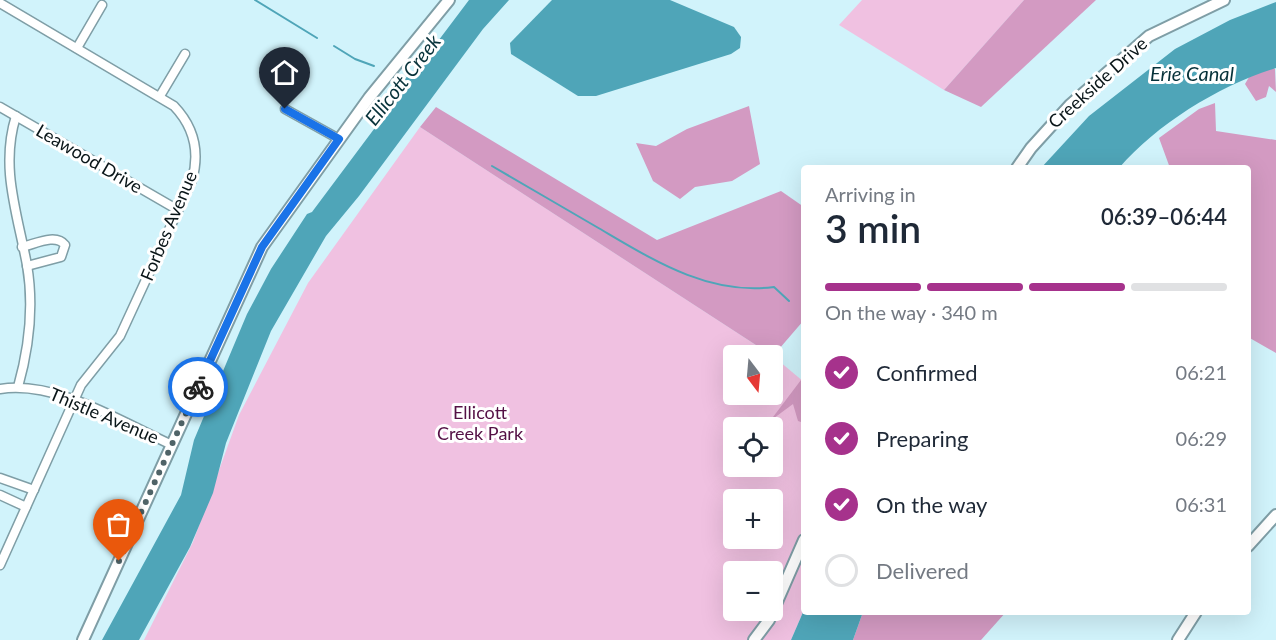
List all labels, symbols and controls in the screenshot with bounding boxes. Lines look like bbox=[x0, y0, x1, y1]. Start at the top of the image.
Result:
water label: Ellicott Creek bbox=[359, 29, 445, 130]
street label: Creekside Drive bbox=[1043, 32, 1151, 132]
pin bbox=[259, 47, 310, 109]
icon: home bbox=[268, 56, 301, 89]
water label: Erie Canal bbox=[1150, 61, 1235, 85]
street label: Leawood Drive bbox=[32, 119, 147, 197]
street label: Forbes Avenue bbox=[135, 167, 201, 284]
text: Arriving in bbox=[825, 182, 916, 206]
text: 06:39–06:44 bbox=[1101, 203, 1227, 230]
text: 3 min bbox=[825, 205, 921, 251]
text: On the way · 340 m bbox=[825, 300, 998, 324]
north arrow bbox=[723, 345, 783, 405]
map controls bbox=[723, 345, 783, 621]
icon: check bbox=[825, 356, 858, 389]
courier bbox=[168, 357, 228, 417]
text: Confirmed bbox=[876, 359, 978, 386]
text: 06:21 bbox=[1176, 360, 1227, 384]
icon: bike bbox=[182, 371, 215, 404]
street label: Thistle Avenue bbox=[47, 382, 162, 448]
park label: Ellicott Creek Park bbox=[437, 401, 524, 444]
button: locate bbox=[723, 417, 783, 477]
icon: check bbox=[825, 422, 858, 455]
text: Preparing bbox=[876, 425, 968, 452]
text: 06:29 bbox=[1176, 426, 1227, 450]
icon: check bbox=[825, 488, 858, 521]
button: + bbox=[723, 489, 783, 549]
text: On the way bbox=[876, 491, 987, 518]
text: 06:31 bbox=[1176, 492, 1227, 516]
pin bbox=[93, 499, 144, 561]
icon: bag bbox=[102, 508, 135, 541]
text: Delivered bbox=[876, 557, 969, 584]
button: − bbox=[723, 561, 783, 621]

